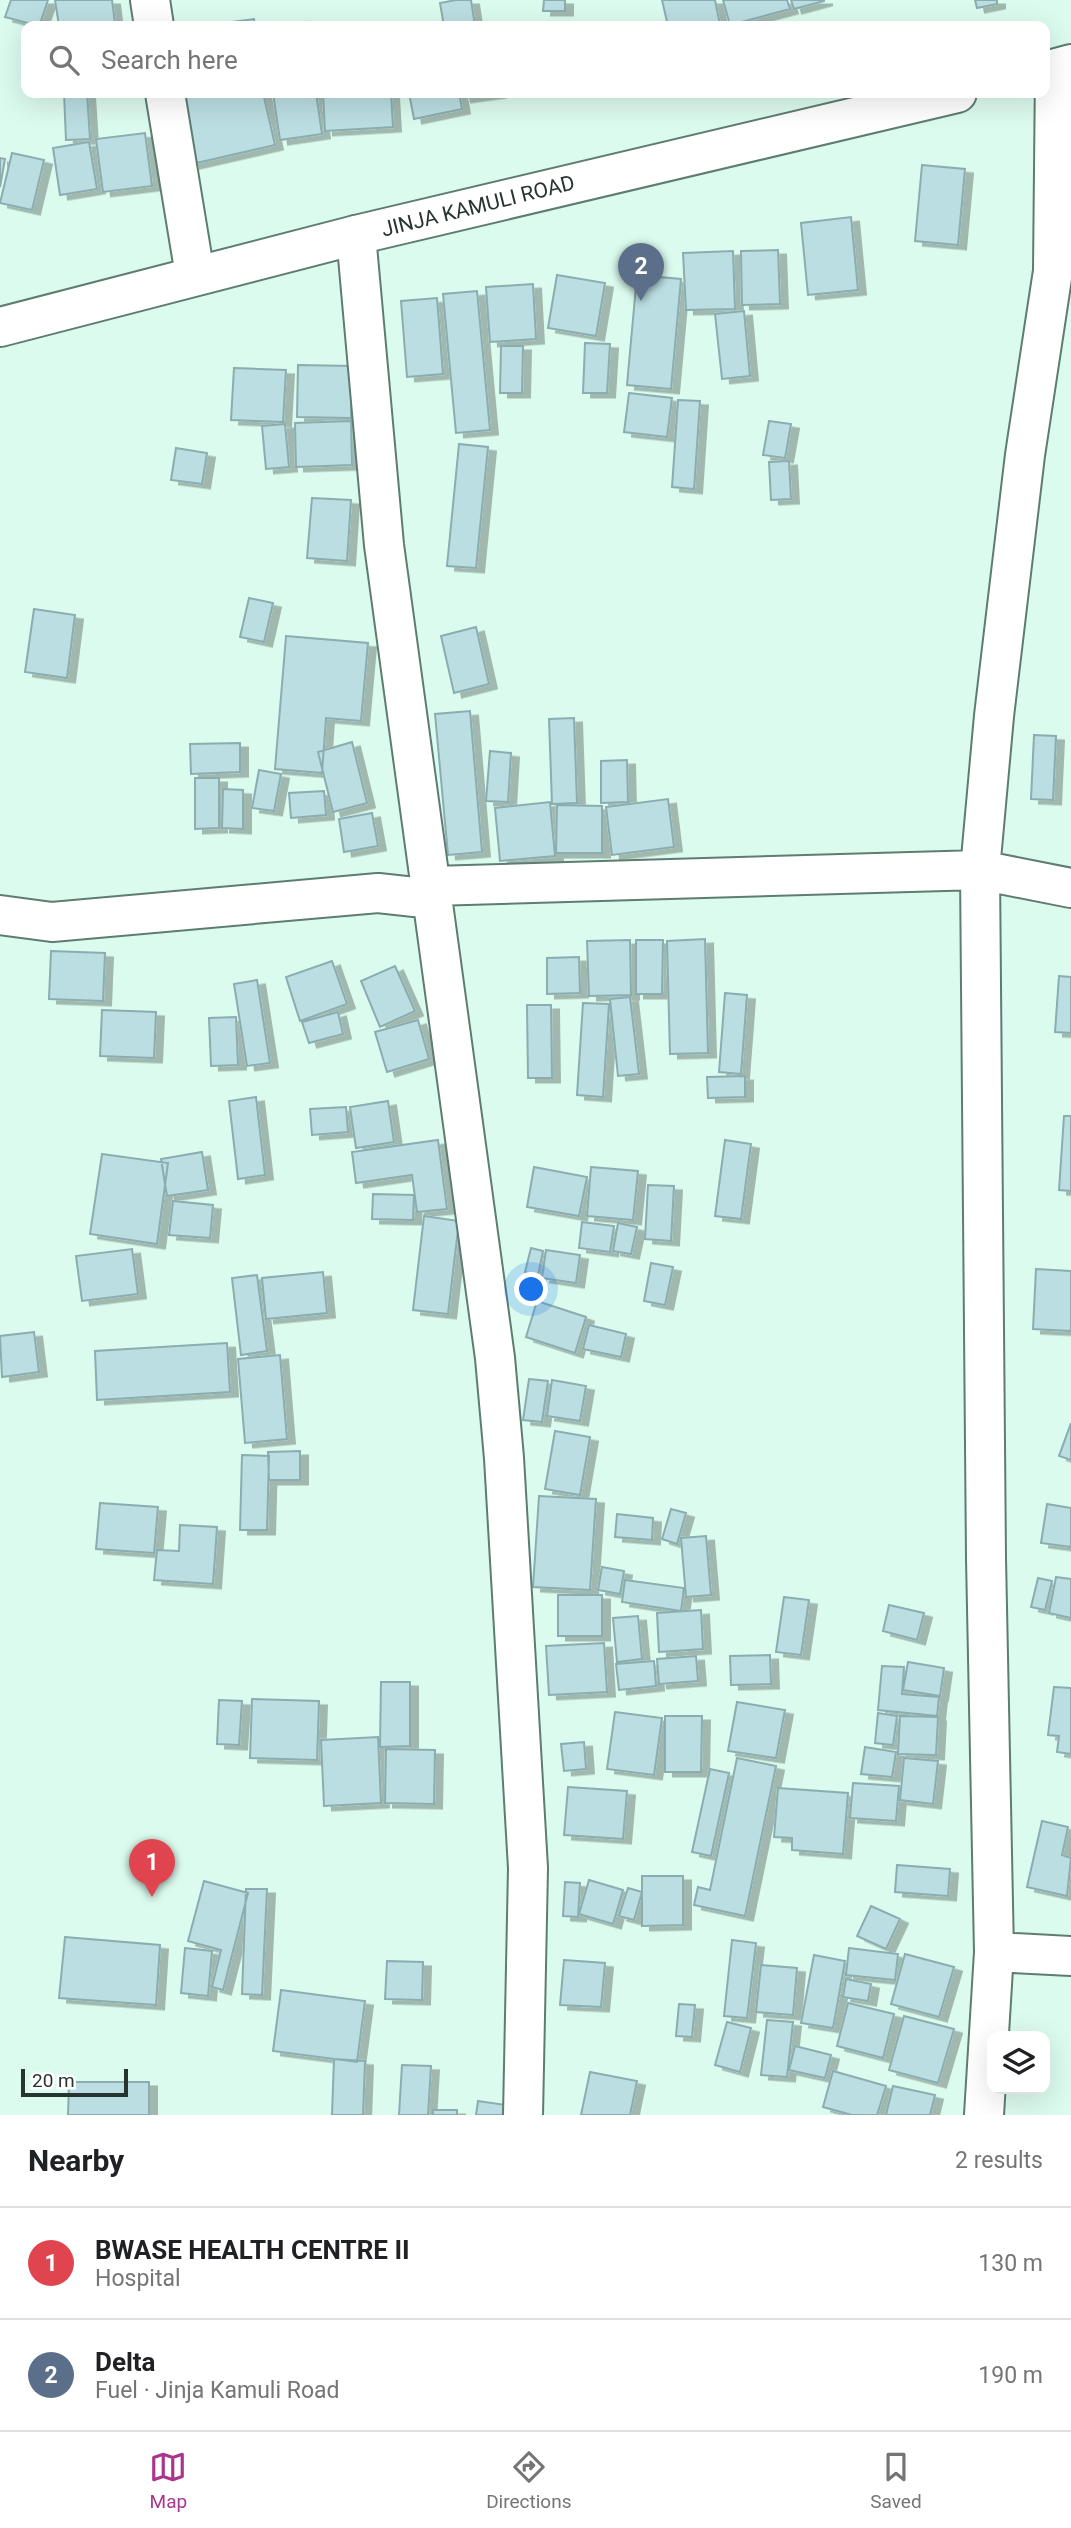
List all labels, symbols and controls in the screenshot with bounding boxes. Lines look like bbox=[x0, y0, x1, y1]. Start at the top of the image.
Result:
search box bbox=[21, 21, 1050, 98]
icon: search bbox=[45, 41, 83, 79]
text: Search here bbox=[101, 45, 238, 75]
street label: JINJA KAMULI ROAD bbox=[379, 170, 577, 242]
pin: 2 bbox=[618, 243, 664, 301]
your location bbox=[514, 1272, 548, 1306]
pin: 1 bbox=[129, 1839, 175, 1897]
map controls bbox=[987, 2031, 1050, 2094]
button: layers bbox=[987, 2031, 1050, 2094]
scale bar bbox=[21, 2066, 128, 2098]
text: 20 m bbox=[32, 2069, 75, 2092]
text: Nearby bbox=[28, 2143, 124, 2178]
text: 2 results bbox=[955, 2147, 1043, 2174]
text: BWASE HEALTH CENTRE II bbox=[95, 2235, 410, 2265]
text: 1 bbox=[44, 2250, 58, 2277]
text: 130 m bbox=[978, 2250, 1043, 2277]
text: Hospital bbox=[95, 2265, 181, 2292]
text: Delta bbox=[95, 2347, 156, 2377]
text: 2 bbox=[44, 2362, 58, 2389]
text: 190 m bbox=[978, 2362, 1043, 2389]
text: Fuel · Jinja Kamuli Road bbox=[95, 2377, 340, 2404]
tab: Map bbox=[149, 2448, 187, 2513]
tab: Directions bbox=[486, 2448, 571, 2513]
tab: Saved bbox=[870, 2448, 922, 2513]

